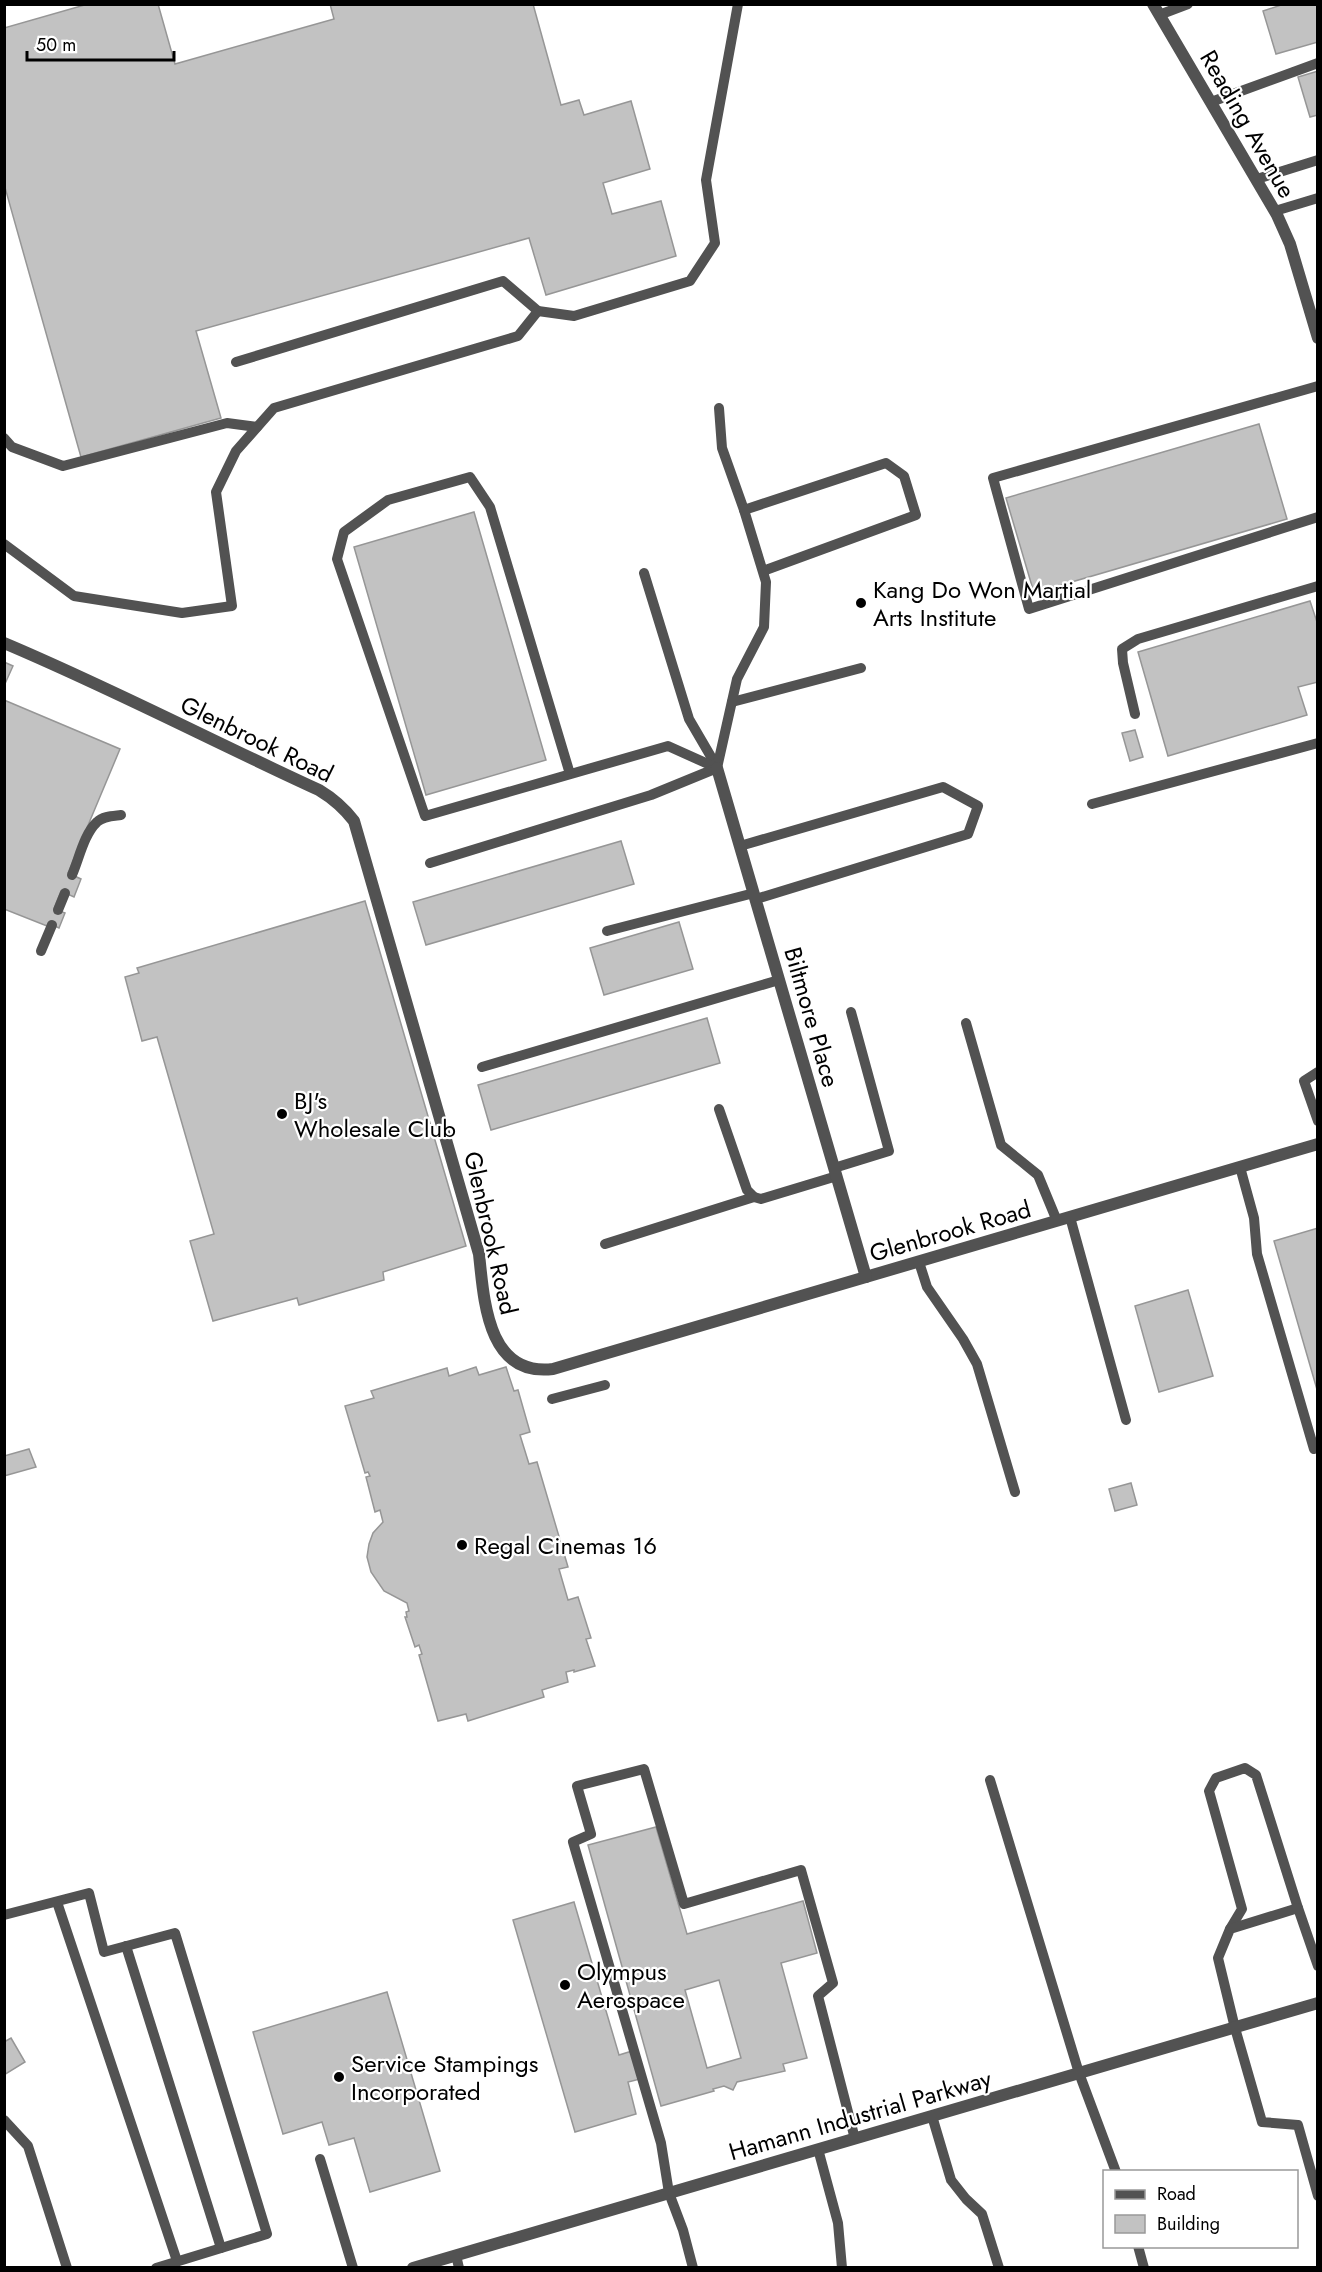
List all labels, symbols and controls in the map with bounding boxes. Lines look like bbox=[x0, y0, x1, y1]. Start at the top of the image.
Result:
scale bar bbox=[27, 24, 174, 62]
text: 50 m bbox=[36, 32, 76, 58]
street label: Reading Avenue bbox=[1191, 44, 1305, 204]
place label: Kang Do Won Martial Arts Institute bbox=[873, 572, 1091, 635]
marker: Kang Do Won Martial Arts Institute bbox=[854, 596, 868, 610]
street label: Glenbrook Road bbox=[175, 687, 339, 791]
street label: Biltmore Place bbox=[775, 943, 849, 1091]
place label: BJ's Wholesale Club bbox=[294, 1083, 456, 1146]
marker: BJ's Wholesale Club bbox=[275, 1107, 289, 1121]
street label: Glenbrook Road bbox=[455, 1148, 527, 1318]
street label: Glenbrook Road bbox=[865, 1191, 1035, 1271]
place label: Regal Cinemas 16 bbox=[474, 1528, 657, 1563]
marker: Regal Cinemas 16 bbox=[455, 1538, 469, 1552]
place label: Olympus Aerospace bbox=[577, 1954, 685, 2017]
marker: Olympus Aerospace bbox=[558, 1978, 572, 1992]
place label: Service Stampings Incorporated bbox=[351, 2046, 538, 2109]
street label: Hamann Industrial Parkway bbox=[725, 2061, 996, 2169]
marker: Service Stampings Incorporated bbox=[332, 2070, 346, 2084]
legend bbox=[1103, 2170, 1298, 2248]
text: Road bbox=[1157, 2181, 1196, 2207]
text: Building bbox=[1157, 2211, 1220, 2237]

